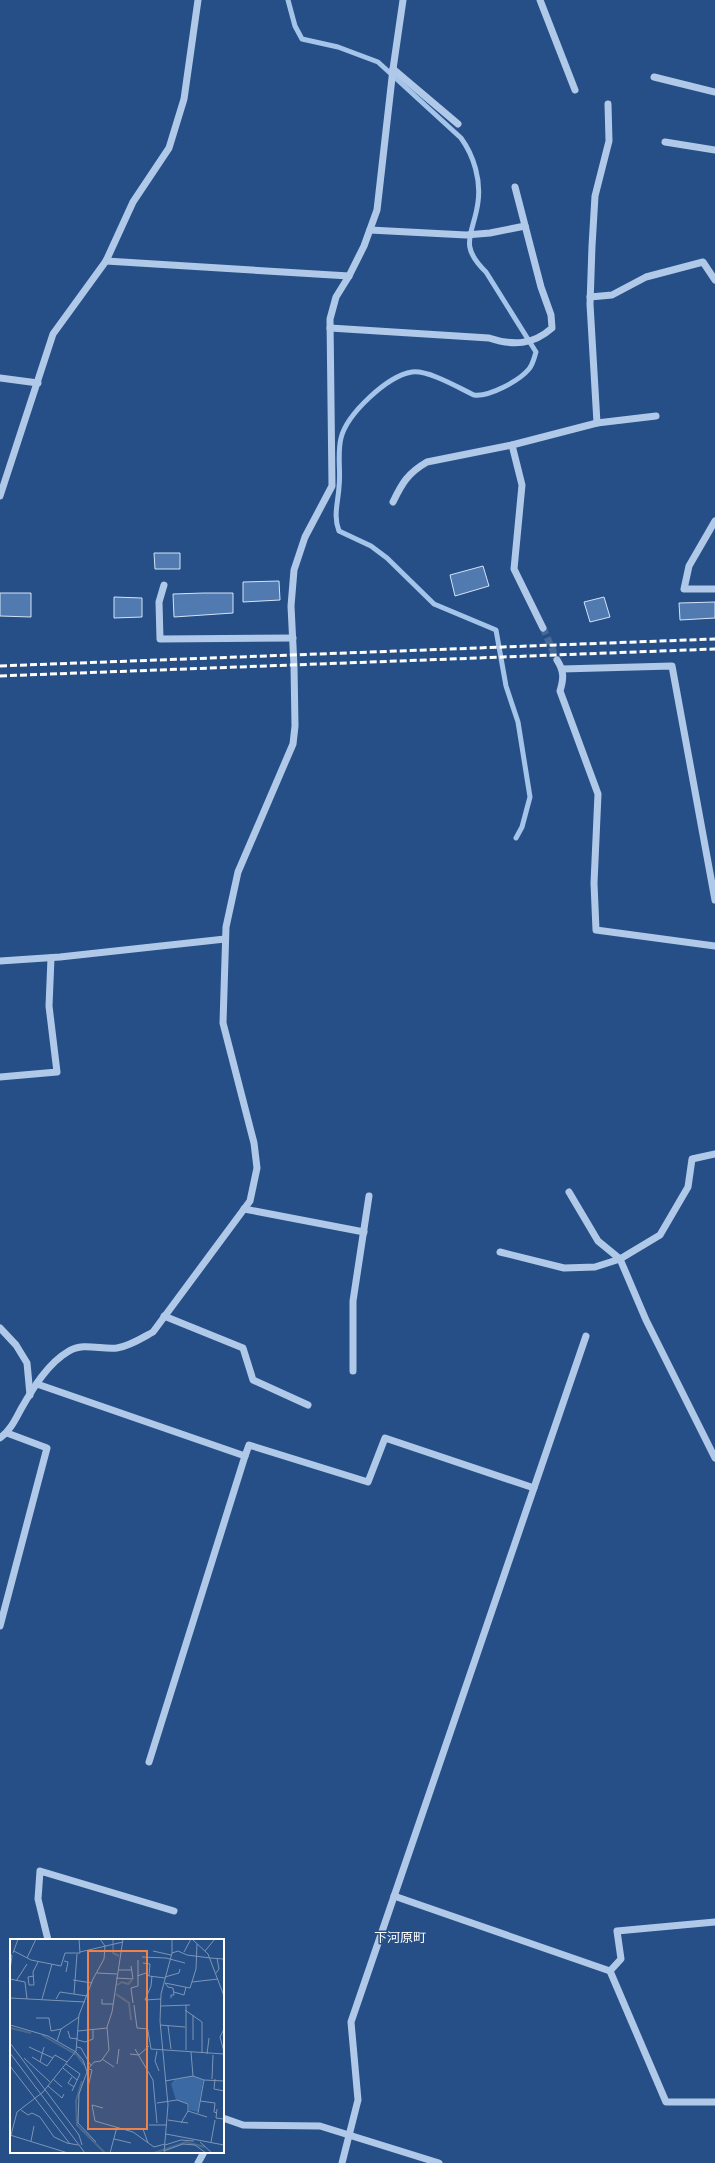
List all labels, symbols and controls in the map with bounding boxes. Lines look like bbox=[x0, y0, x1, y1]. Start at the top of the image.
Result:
district label: 下河原町 bbox=[374, 1930, 426, 1945]
inset map bbox=[10, 1939, 224, 2153]

